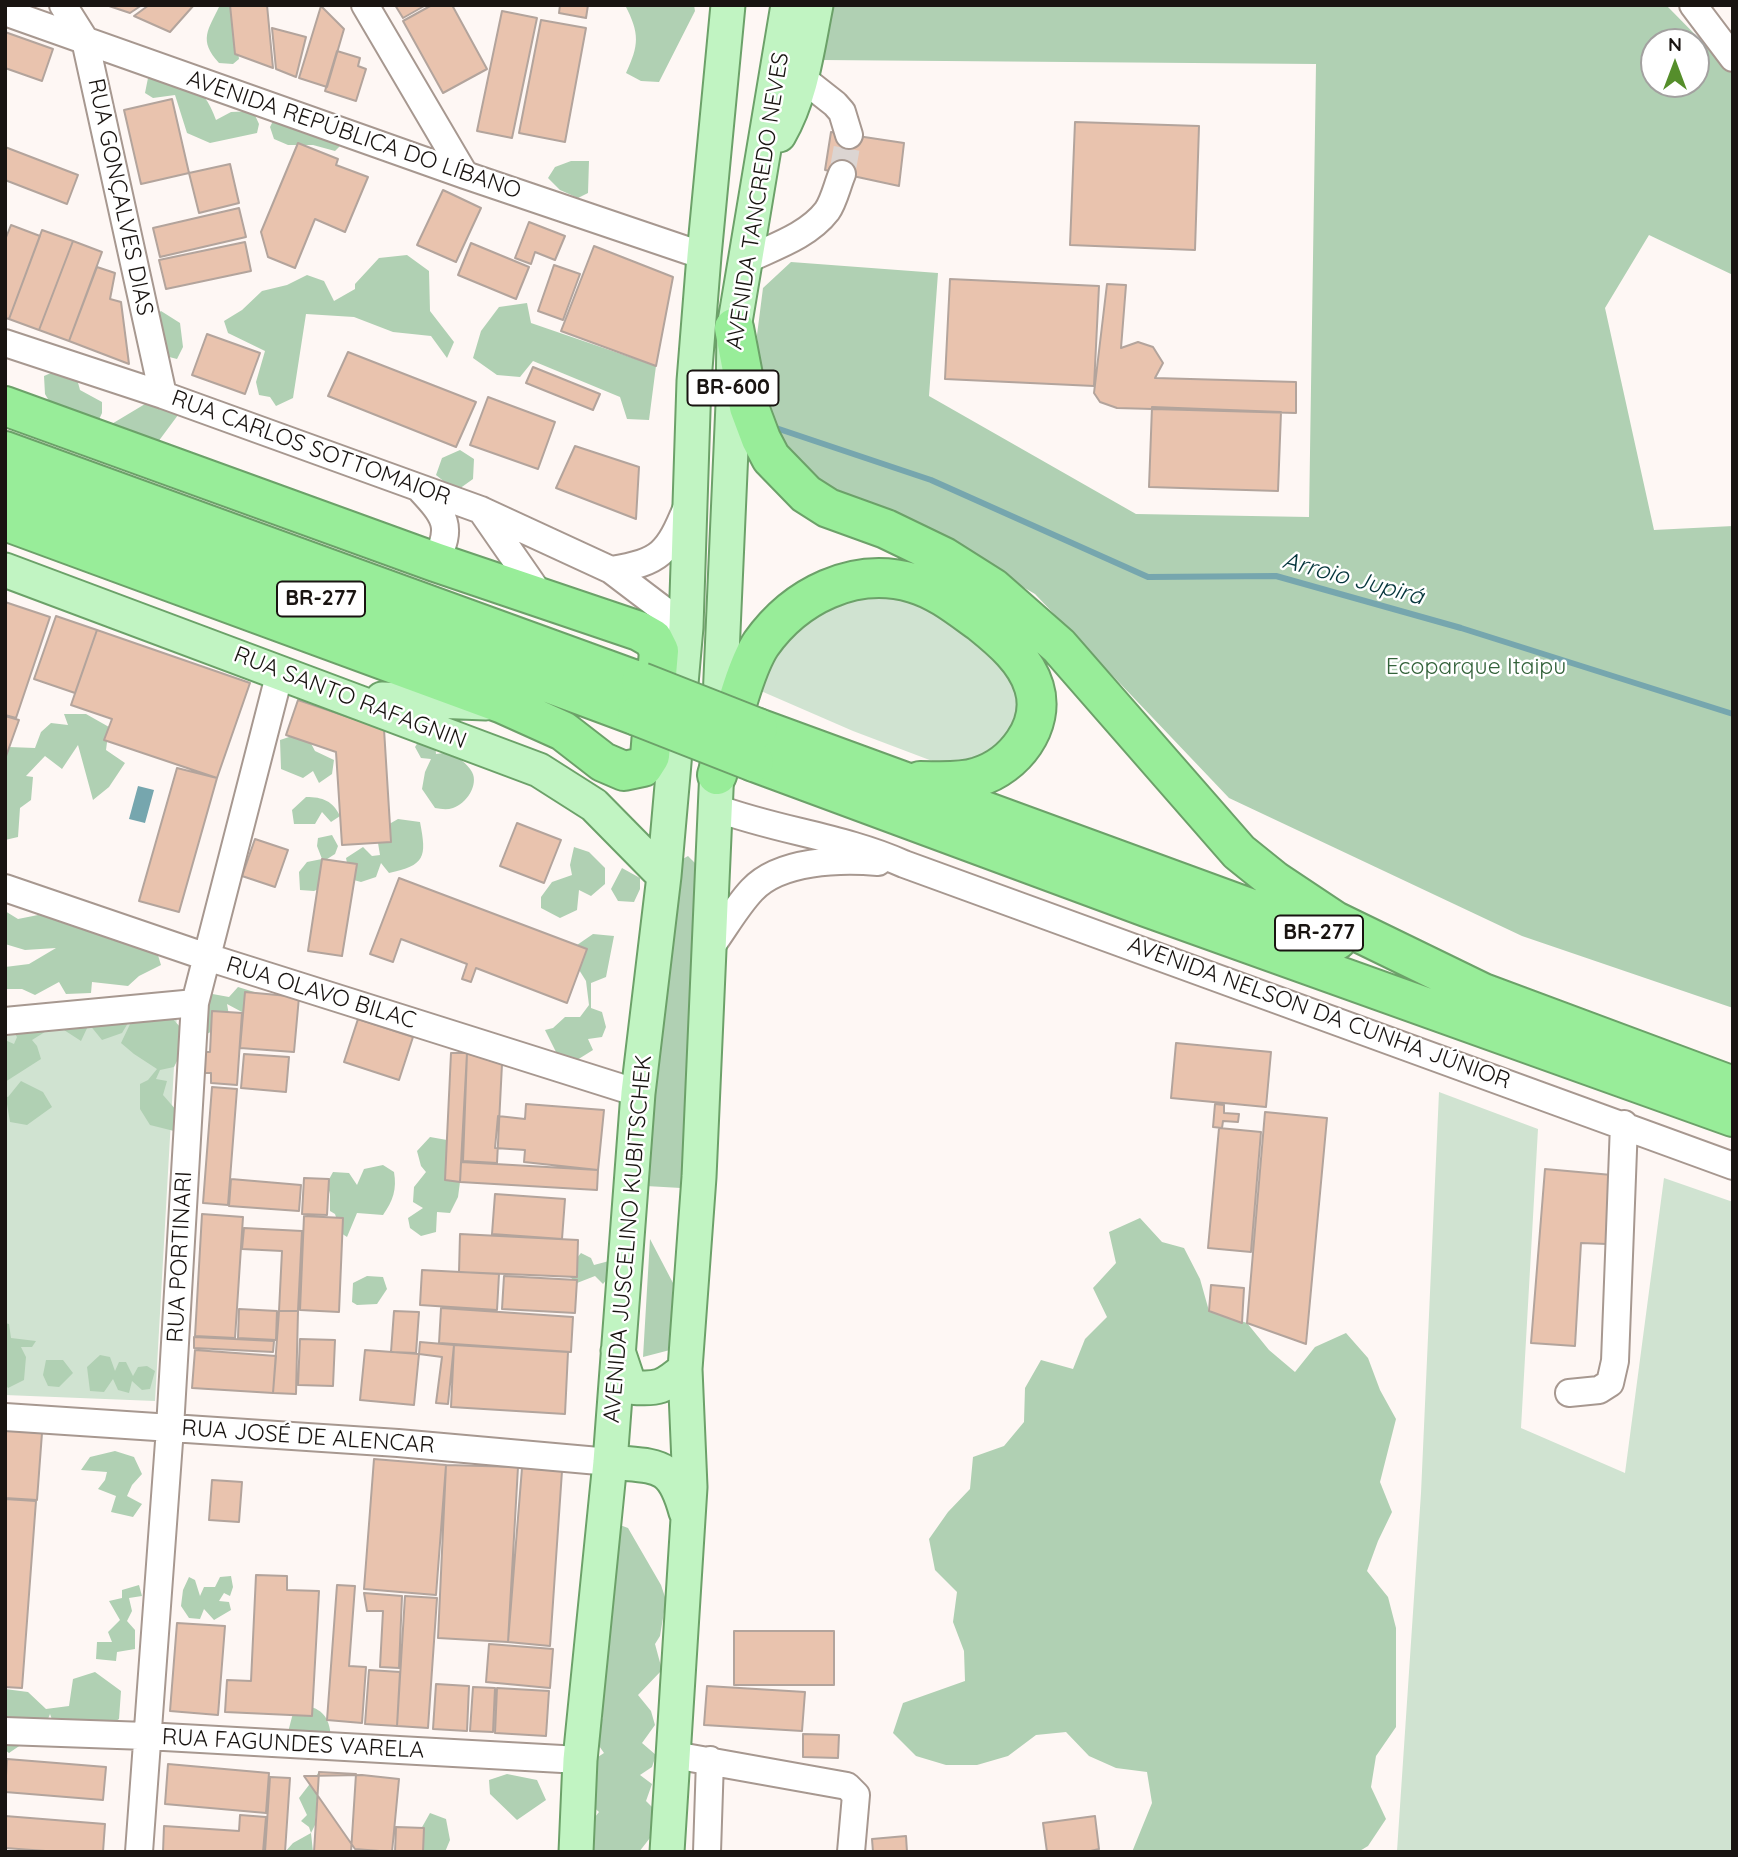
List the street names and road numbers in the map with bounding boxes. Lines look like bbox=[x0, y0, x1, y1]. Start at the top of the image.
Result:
street label: AVENIDA TANCREDO NEVES bbox=[721, 50, 795, 352]
street label: AVENIDA REPÚBLICA DO LÍBANO bbox=[183, 65, 525, 205]
street label: RUA GONÇALVES DIAS bbox=[81, 76, 159, 318]
road number: BR-600 bbox=[688, 370, 778, 406]
street label: RUA CARLOS SOTTOMAIOR bbox=[168, 385, 454, 511]
road number: BR-277 bbox=[277, 582, 365, 616]
street label: RUA SANTO RAFAGNIN bbox=[230, 641, 470, 755]
road number: BR-277 bbox=[1275, 916, 1363, 950]
street label: AVENIDA NELSON DA CUNHA JÚNIOR bbox=[1124, 931, 1514, 1095]
street label: RUA OLAVO BILAC bbox=[223, 951, 419, 1035]
street label: AVENIDA JUSCELINO KUBITSCHEK bbox=[598, 1054, 658, 1424]
street label: RUA PORTINARI bbox=[162, 1171, 198, 1343]
street label: RUA JOSÉ DE ALENCAR bbox=[180, 1414, 436, 1460]
street label: RUA FAGUNDES VARELA bbox=[161, 1723, 425, 1765]

